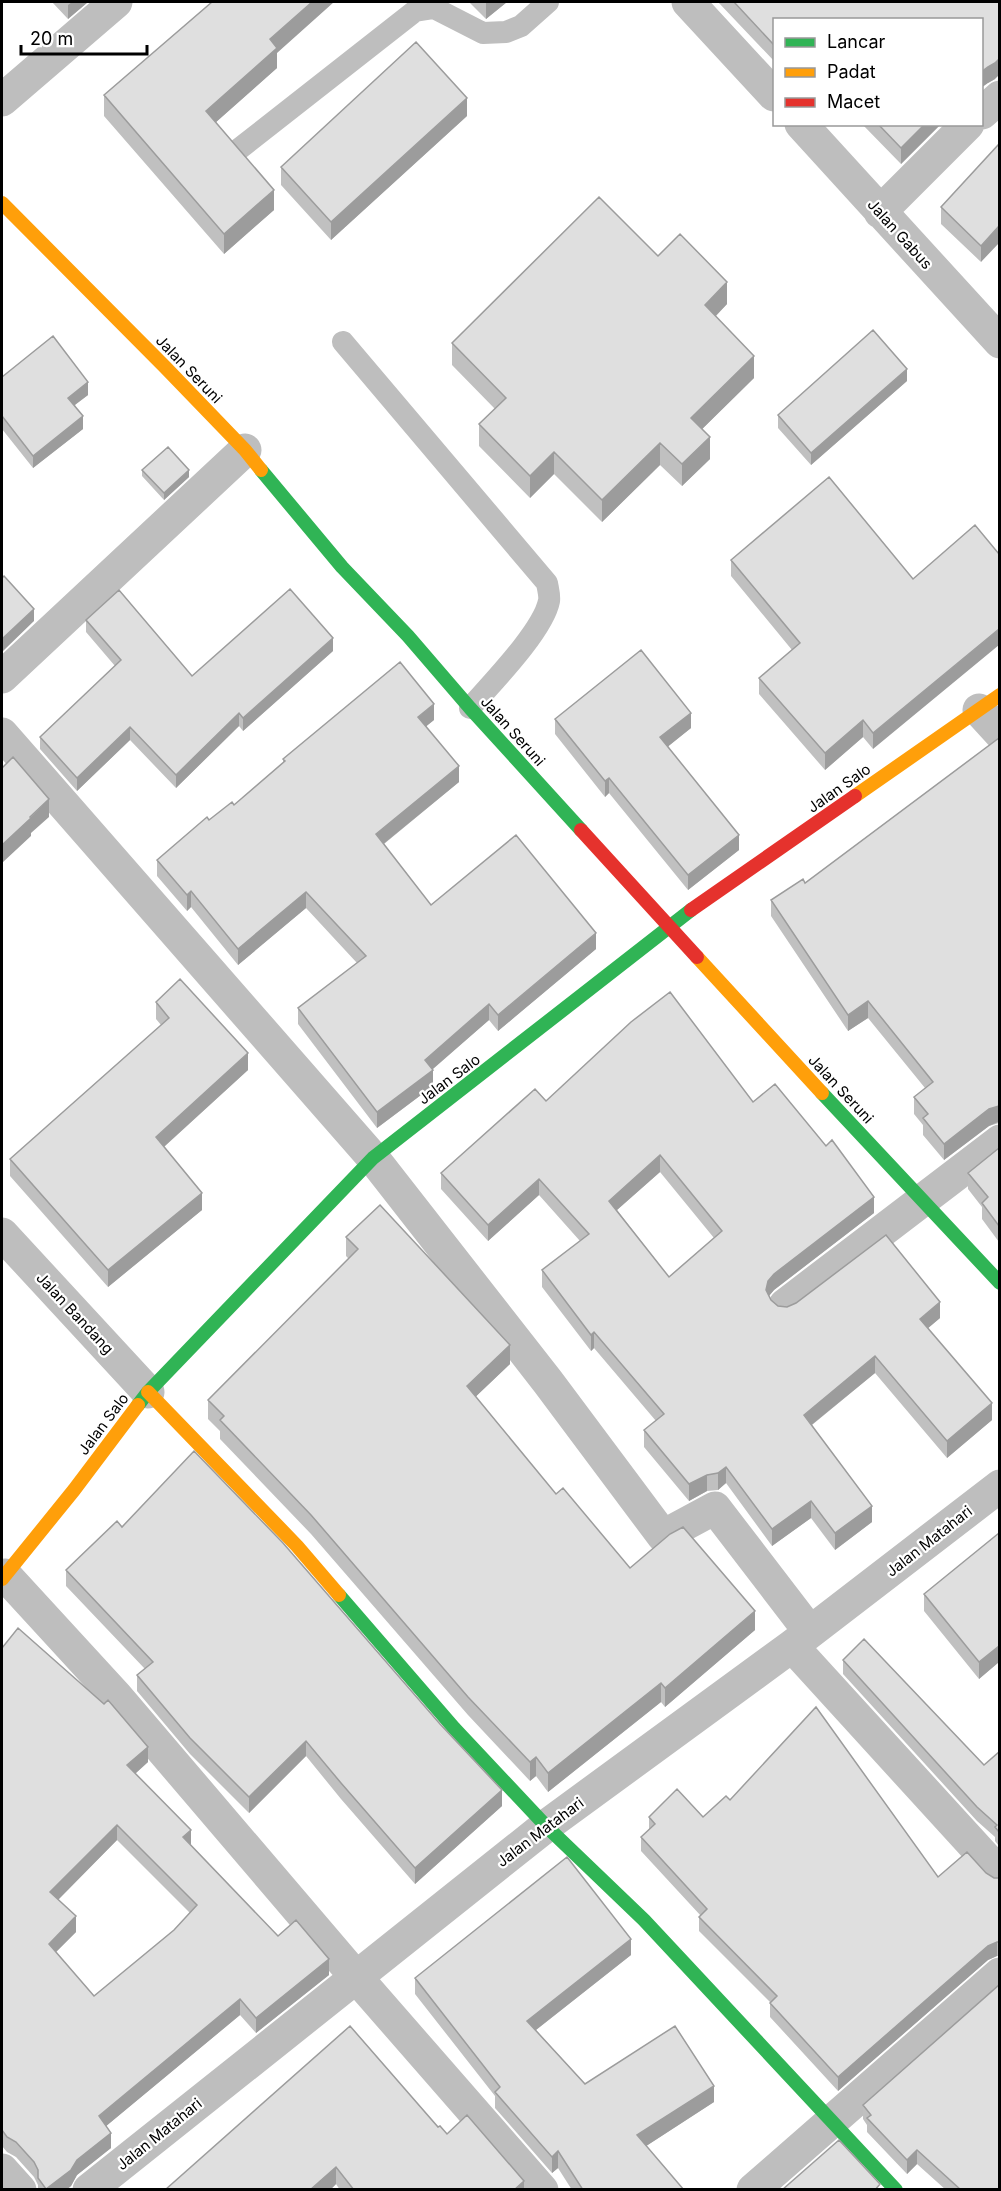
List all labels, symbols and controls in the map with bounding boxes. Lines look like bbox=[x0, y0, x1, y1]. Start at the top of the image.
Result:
scale bar bbox=[21, 18, 147, 56]
legend bbox=[773, 18, 983, 126]
text: 20 m bbox=[30, 28, 73, 49]
text: Lancar bbox=[827, 31, 885, 52]
text: Padat bbox=[827, 61, 876, 82]
text: Macet bbox=[827, 91, 880, 112]
street label: Jalan Gabus bbox=[864, 195, 936, 273]
street label: Jalan Seruni bbox=[152, 331, 226, 407]
street label: Jalan Seruni bbox=[477, 692, 549, 770]
street label: Jalan Salo bbox=[804, 759, 874, 817]
street label: Jalan Salo bbox=[414, 1050, 484, 1108]
street label: Jalan Seruni bbox=[804, 1051, 878, 1127]
street label: Jalan Bandang bbox=[32, 1268, 118, 1358]
street label: Jalan Salo bbox=[74, 1389, 132, 1459]
street label: Jalan Matahari bbox=[882, 1501, 976, 1581]
street label: Jalan Matahari bbox=[493, 1793, 587, 1871]
street label: Jalan Matahari bbox=[112, 2094, 206, 2174]

